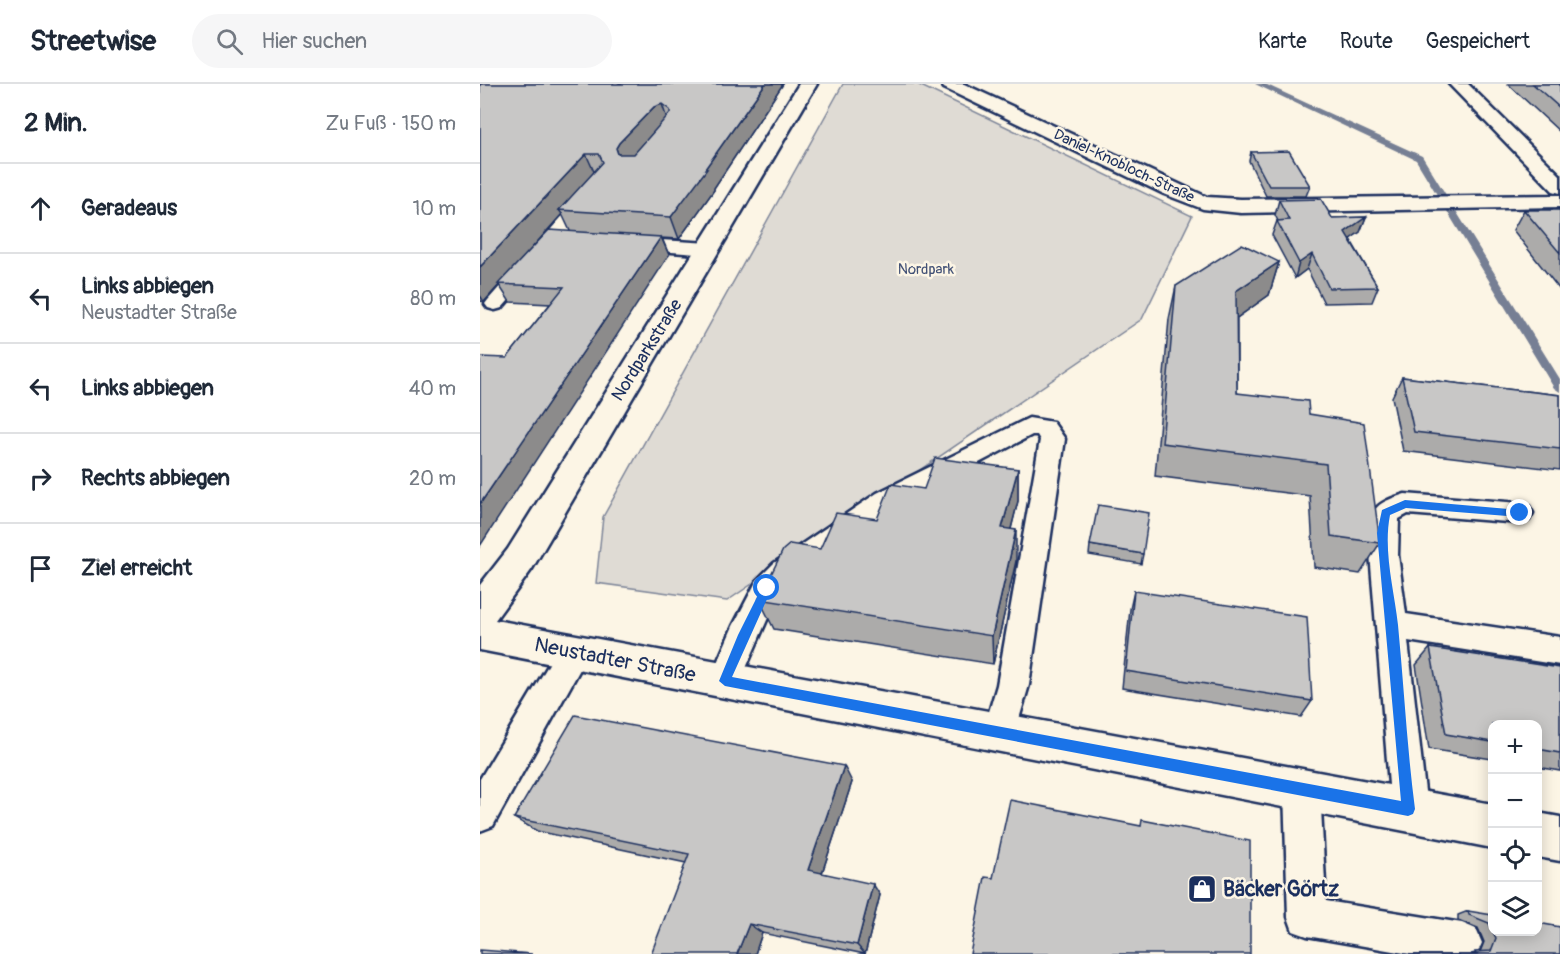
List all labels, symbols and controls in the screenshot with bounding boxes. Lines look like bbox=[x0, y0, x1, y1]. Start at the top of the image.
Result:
search box bbox=[192, 14, 612, 68]
text: Streetwise bbox=[30, 24, 156, 59]
icon: search bbox=[213, 25, 246, 58]
text: Hier suchen bbox=[261, 27, 367, 55]
text: Karte bbox=[1258, 28, 1307, 55]
text: Route bbox=[1340, 28, 1393, 55]
text: Gespeichert bbox=[1426, 28, 1530, 55]
text: 2 Min. bbox=[24, 107, 88, 139]
text: Zu Fuß · 150 m bbox=[325, 111, 456, 136]
street label: Daniel-Knobloch-Straße bbox=[1051, 125, 1198, 207]
icon: ahead bbox=[24, 192, 57, 225]
text: Geradeaus bbox=[81, 194, 177, 222]
text: 10 m bbox=[412, 196, 456, 221]
park label: Nordpark bbox=[898, 260, 955, 279]
text: Links abbiegen bbox=[81, 272, 214, 300]
icon: left bbox=[24, 282, 57, 315]
text: 80 m bbox=[410, 286, 456, 311]
street label: Nordparkstraße bbox=[606, 294, 688, 405]
text: Neustadter Straße bbox=[81, 300, 237, 325]
icon: left bbox=[24, 372, 57, 405]
text: Links abbiegen bbox=[81, 374, 214, 402]
text: 40 m bbox=[409, 376, 456, 401]
icon: right bbox=[24, 462, 57, 495]
text: Rechts abbiegen bbox=[81, 464, 230, 492]
text: 20 m bbox=[409, 466, 456, 491]
route end bbox=[1506, 499, 1532, 525]
icon: arrive bbox=[24, 552, 57, 585]
text: Ziel erreicht bbox=[81, 554, 192, 582]
route start bbox=[753, 574, 779, 600]
street label: Neustadter Straße bbox=[532, 631, 699, 689]
map controls bbox=[1488, 720, 1542, 936]
button: + bbox=[1488, 720, 1542, 774]
button: − bbox=[1488, 774, 1542, 828]
button: locate bbox=[1488, 828, 1542, 882]
shop icon: Bäcker Görtz bbox=[1186, 873, 1218, 905]
place label: Bäcker Görtz bbox=[1223, 876, 1339, 903]
button: layers bbox=[1488, 882, 1542, 936]

